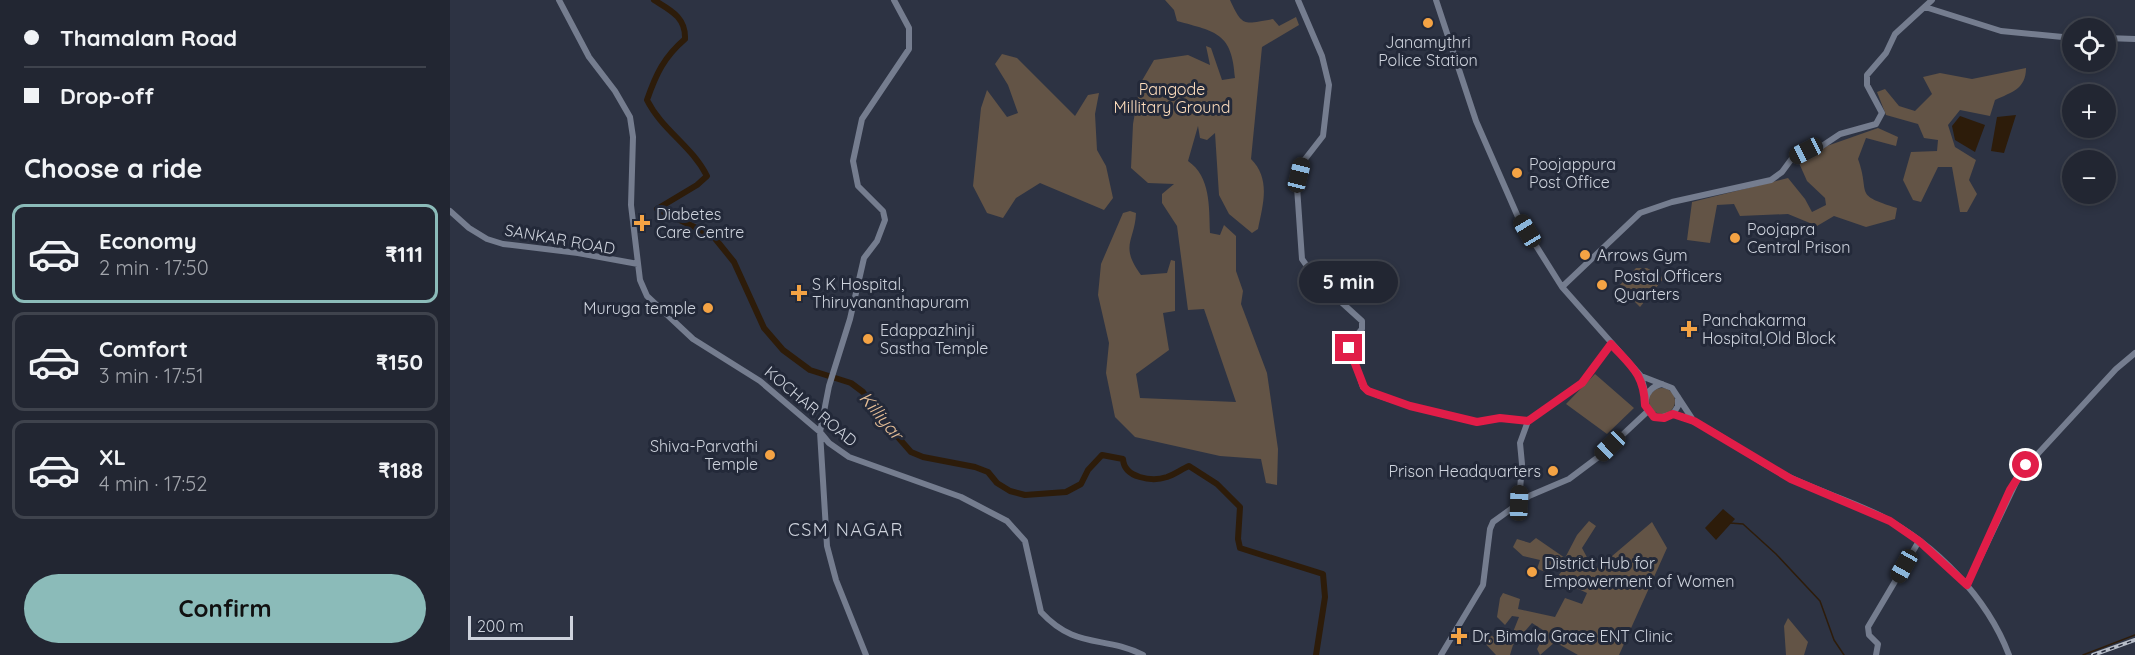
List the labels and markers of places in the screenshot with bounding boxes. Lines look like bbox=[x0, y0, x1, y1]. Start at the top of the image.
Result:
marker: Janamythri Police Station bbox=[1421, 16, 1435, 30]
place label: Janamythri Police Station bbox=[1378, 32, 1478, 70]
place label: Poojappura Post Office bbox=[1529, 154, 1616, 192]
marker: Poojappura Post Office bbox=[1510, 166, 1524, 180]
place label: Diabetes Care Centre bbox=[656, 204, 744, 242]
marker: Diabetes Care Centre bbox=[633, 214, 651, 232]
place label: Poojapra Central Prison bbox=[1747, 219, 1850, 257]
marker: Poojapra Central Prison bbox=[1728, 231, 1742, 245]
place label: Arrows Gym bbox=[1597, 245, 1688, 265]
marker: Arrows Gym bbox=[1578, 248, 1592, 262]
place label: Postal Officers Quarters bbox=[1614, 266, 1722, 304]
place label: S K Hospital, Thiruvananthapuram bbox=[812, 274, 969, 312]
marker: Postal Officers Quarters bbox=[1595, 278, 1609, 292]
marker: S K Hospital, Thiruvananthapuram bbox=[790, 284, 808, 302]
place label: Muruga temple bbox=[583, 298, 696, 318]
marker: Muruga temple bbox=[701, 301, 715, 315]
place label: Panchakarma Hospital,Old Block bbox=[1702, 310, 1836, 348]
place label: Edappazhinji Sastha Temple bbox=[880, 320, 988, 358]
marker: Panchakarma Hospital,Old Block bbox=[1680, 320, 1698, 338]
marker: Edappazhinji Sastha Temple bbox=[861, 332, 875, 346]
place label: Shiva-Parvathi Temple bbox=[650, 436, 758, 474]
marker: Shiva-Parvathi Temple bbox=[763, 448, 777, 462]
place label: Prison Headquarters bbox=[1388, 461, 1541, 481]
marker: Prison Headquarters bbox=[1546, 464, 1560, 478]
place label: District Hub for Empowerment of Women bbox=[1544, 553, 1735, 591]
marker: District Hub for Empowerment of Women bbox=[1525, 565, 1539, 579]
place label: Dr. Bimala Grace ENT Clinic bbox=[1472, 626, 1673, 646]
marker: Dr. Bimala Grace ENT Clinic bbox=[1450, 627, 1468, 645]

